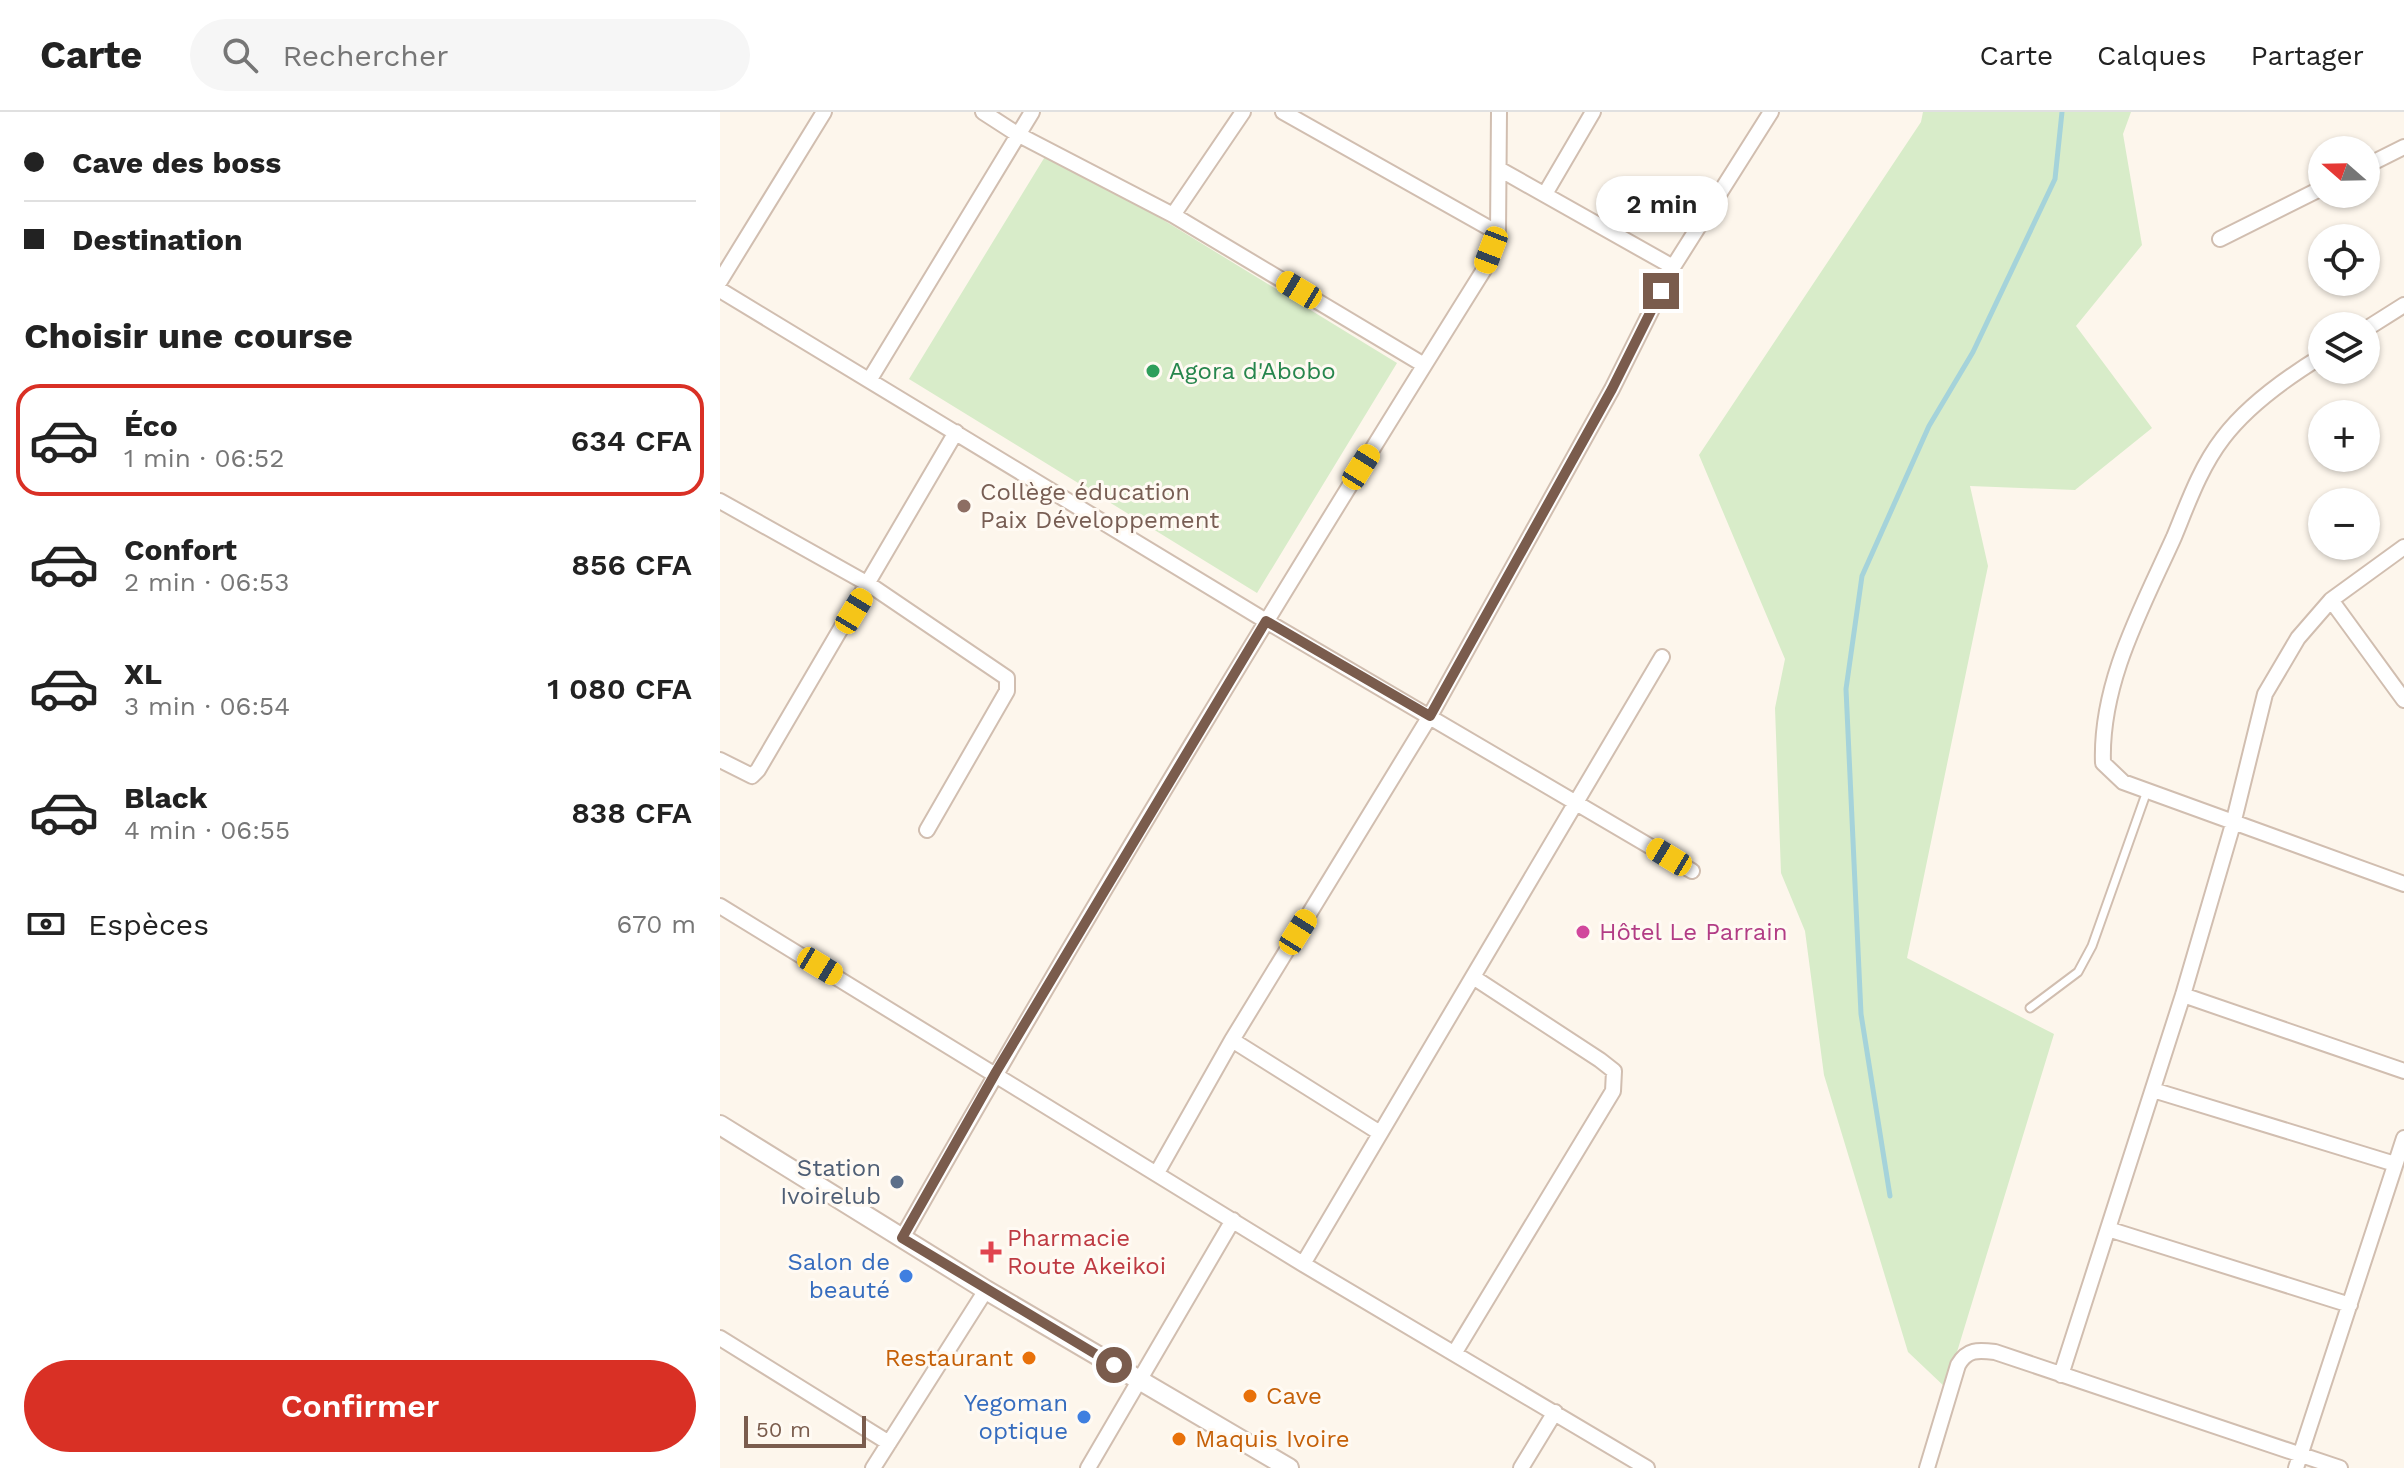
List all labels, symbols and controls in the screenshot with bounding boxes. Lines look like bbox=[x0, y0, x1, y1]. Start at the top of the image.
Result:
search box bbox=[190, 19, 750, 91]
text: Carte bbox=[40, 33, 142, 77]
icon: search bbox=[218, 33, 262, 77]
text: Rechercher bbox=[282, 38, 449, 73]
text: Carte bbox=[1980, 39, 2053, 72]
text: Calques bbox=[2097, 39, 2206, 72]
text: Partager bbox=[2250, 39, 2364, 72]
north arrow bbox=[2308, 136, 2380, 208]
map controls bbox=[2308, 136, 2380, 560]
text: Cave des boss bbox=[72, 145, 281, 180]
callout: 2 min bbox=[1595, 175, 1727, 231]
text: 2 min bbox=[1626, 189, 1698, 219]
text: Destination bbox=[72, 222, 243, 257]
car bbox=[1471, 223, 1511, 277]
button: locate bbox=[2308, 224, 2380, 296]
car bbox=[1272, 267, 1326, 313]
route end bbox=[1643, 273, 1679, 309]
button: layers bbox=[2308, 312, 2380, 384]
text: Choisir une course bbox=[24, 315, 353, 357]
place label: Agora d'Abobo bbox=[1169, 357, 1336, 385]
marker: Agora d'Abobo bbox=[1144, 362, 1162, 380]
button: + bbox=[2308, 400, 2380, 472]
icon: car bbox=[28, 404, 100, 476]
text: Éco bbox=[124, 408, 178, 443]
text: 634 CFA bbox=[571, 423, 692, 458]
car bbox=[1338, 440, 1384, 494]
text: 1 min · 06:52 bbox=[124, 443, 284, 473]
place label: Collège éducation Paix Développement bbox=[980, 478, 1219, 534]
button: − bbox=[2308, 488, 2380, 560]
marker: Collège éducation Paix Développement bbox=[955, 497, 973, 515]
icon: car bbox=[28, 528, 100, 600]
text: Confort bbox=[124, 532, 237, 567]
text: 856 CFA bbox=[571, 547, 692, 582]
text: 2 min · 06:53 bbox=[124, 567, 289, 597]
car bbox=[831, 584, 877, 638]
icon: car bbox=[28, 652, 100, 724]
text: XL bbox=[124, 656, 162, 691]
text: 1 080 CFA bbox=[547, 671, 692, 706]
text: 3 min · 06:54 bbox=[124, 691, 290, 721]
icon: car bbox=[28, 776, 100, 848]
text: Black bbox=[124, 780, 208, 815]
text: 838 CFA bbox=[571, 795, 692, 830]
text: 4 min · 06:55 bbox=[124, 815, 290, 845]
car bbox=[1642, 834, 1696, 880]
icon: cash bbox=[24, 902, 68, 946]
car bbox=[1275, 905, 1321, 959]
text: Espèces bbox=[88, 907, 209, 942]
text: 670 m bbox=[617, 909, 696, 939]
place label: Hôtel Le Parrain bbox=[1599, 918, 1788, 946]
marker: Hôtel Le Parrain bbox=[1574, 923, 1592, 941]
car bbox=[793, 943, 847, 989]
place label: Station Ivoirelub bbox=[780, 1154, 881, 1210]
marker: Station Ivoirelub bbox=[888, 1173, 906, 1191]
place label: Pharmacie Route Akeikoi bbox=[1007, 1224, 1166, 1280]
marker: Pharmacie Route Akeikoi bbox=[982, 1243, 1000, 1261]
place label: Salon de beauté bbox=[788, 1248, 890, 1304]
marker: Salon de beauté bbox=[897, 1267, 915, 1285]
place label: Restaurant bbox=[885, 1344, 1013, 1372]
route start bbox=[1096, 1347, 1132, 1383]
marker: Restaurant bbox=[1020, 1349, 1038, 1367]
button: Confirmer bbox=[24, 1360, 696, 1452]
place label: Cave bbox=[1266, 1382, 1322, 1410]
marker: Cave bbox=[1241, 1387, 1259, 1405]
place label: Yegoman optique bbox=[964, 1389, 1068, 1445]
marker: Yegoman optique bbox=[1075, 1408, 1093, 1426]
scale bar bbox=[744, 1412, 866, 1448]
text: 50 m bbox=[756, 1417, 811, 1442]
place label: Maquis Ivoire bbox=[1195, 1425, 1350, 1453]
marker: Maquis Ivoire bbox=[1170, 1430, 1188, 1448]

